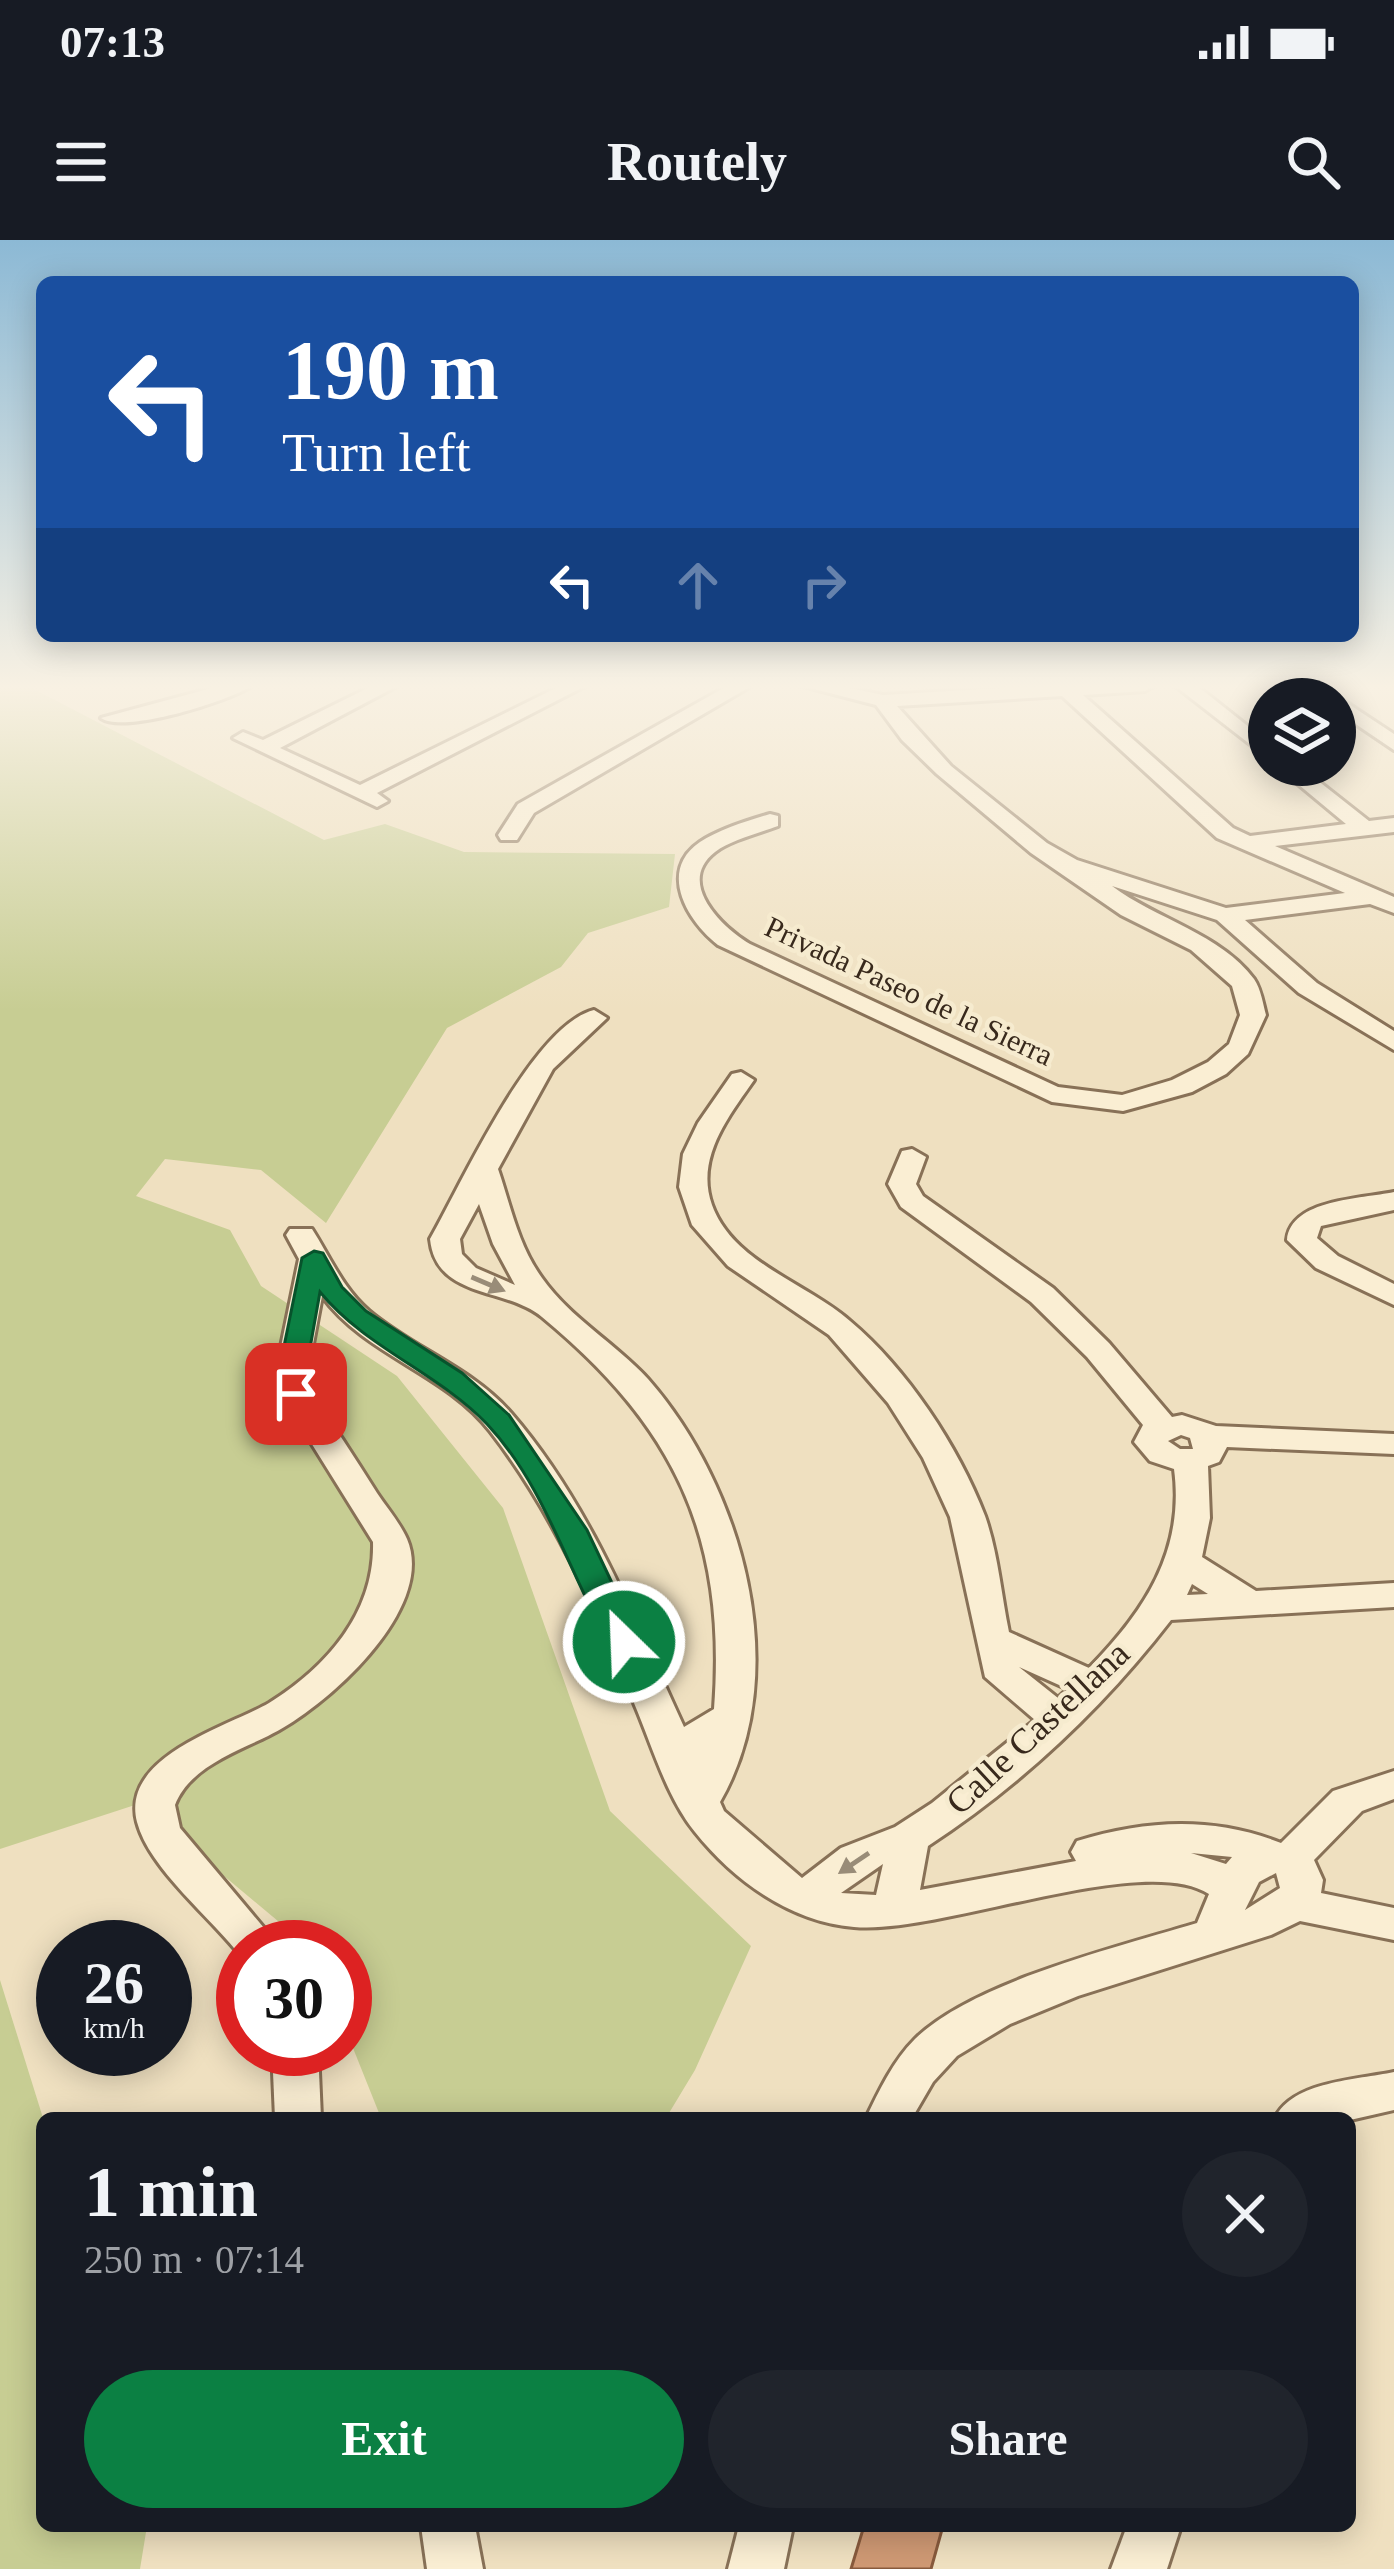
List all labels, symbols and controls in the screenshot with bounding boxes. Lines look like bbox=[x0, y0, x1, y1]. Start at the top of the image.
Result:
text: 07:13 bbox=[60, 17, 165, 67]
icon: menu bbox=[48, 129, 114, 195]
icon: search bbox=[1280, 129, 1346, 195]
text: Routely bbox=[607, 132, 787, 192]
icon: left bbox=[84, 324, 240, 480]
text: 190 m bbox=[282, 324, 499, 417]
text: Turn left bbox=[282, 423, 471, 483]
icon: left bbox=[539, 552, 605, 618]
icon: ahead bbox=[665, 552, 731, 618]
icon: right bbox=[791, 552, 857, 618]
map controls bbox=[1248, 678, 1356, 786]
button: layers bbox=[1248, 678, 1356, 786]
street label: Privada Paseo de la Sierra bbox=[760, 909, 1058, 1072]
one-way arrow bbox=[470, 1275, 506, 1294]
pin bbox=[245, 1343, 347, 1445]
icon: arrive bbox=[263, 1361, 329, 1427]
position arrow bbox=[561, 1579, 687, 1705]
street label: Calle Castellana bbox=[938, 1633, 1137, 1822]
one-way arrow bbox=[837, 1851, 870, 1873]
speed limit sign: 30 bbox=[216, 1920, 372, 2076]
text: 26 bbox=[84, 1950, 144, 2016]
text: km/h bbox=[83, 2011, 145, 2044]
button: close bbox=[1182, 2151, 1308, 2277]
text: 1 min bbox=[84, 2152, 258, 2232]
text: 250 m · 07:14 bbox=[84, 2238, 304, 2281]
button: Exit bbox=[84, 2370, 684, 2508]
button: Share bbox=[708, 2370, 1308, 2508]

